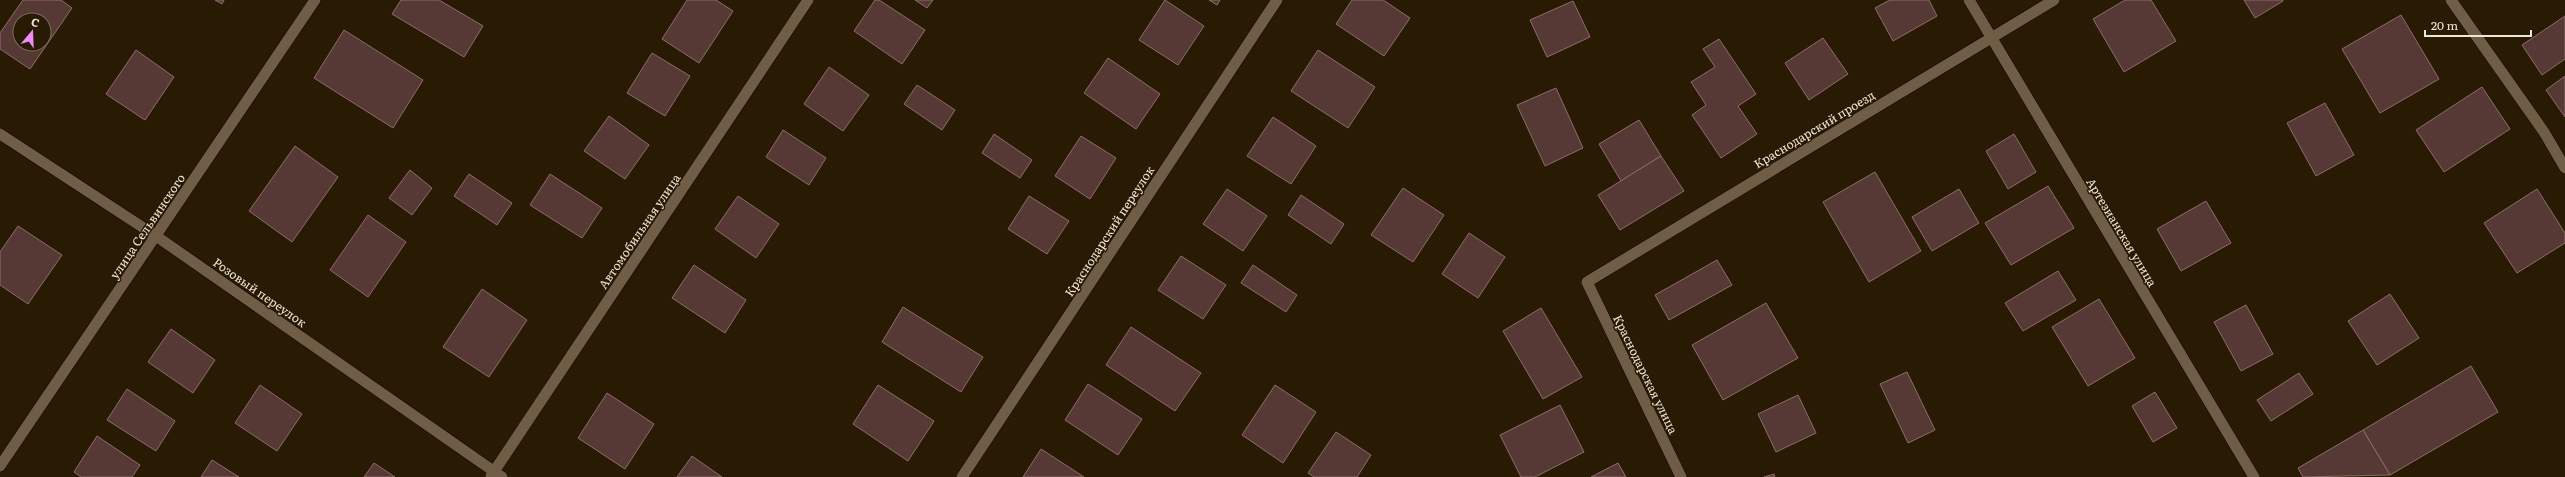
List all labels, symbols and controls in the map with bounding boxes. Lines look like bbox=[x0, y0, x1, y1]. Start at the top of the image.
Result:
north arrow bbox=[12, 12, 52, 52]
scale bar bbox=[2425, 12, 2531, 38]
text: С bbox=[29, 13, 42, 30]
text: 20 m bbox=[2431, 16, 2458, 34]
street label: Краснодарский проезд bbox=[1750, 86, 1878, 172]
street label: Краснодарский переулок bbox=[1060, 162, 1158, 300]
street label: Автомобильная улица bbox=[594, 169, 685, 292]
street label: улица Сельвинского bbox=[105, 170, 189, 282]
street label: Артезианская улица bbox=[2082, 174, 2162, 290]
street label: Розовый переулок bbox=[210, 253, 310, 331]
street label: Краснодарская улица bbox=[1609, 311, 1683, 437]

